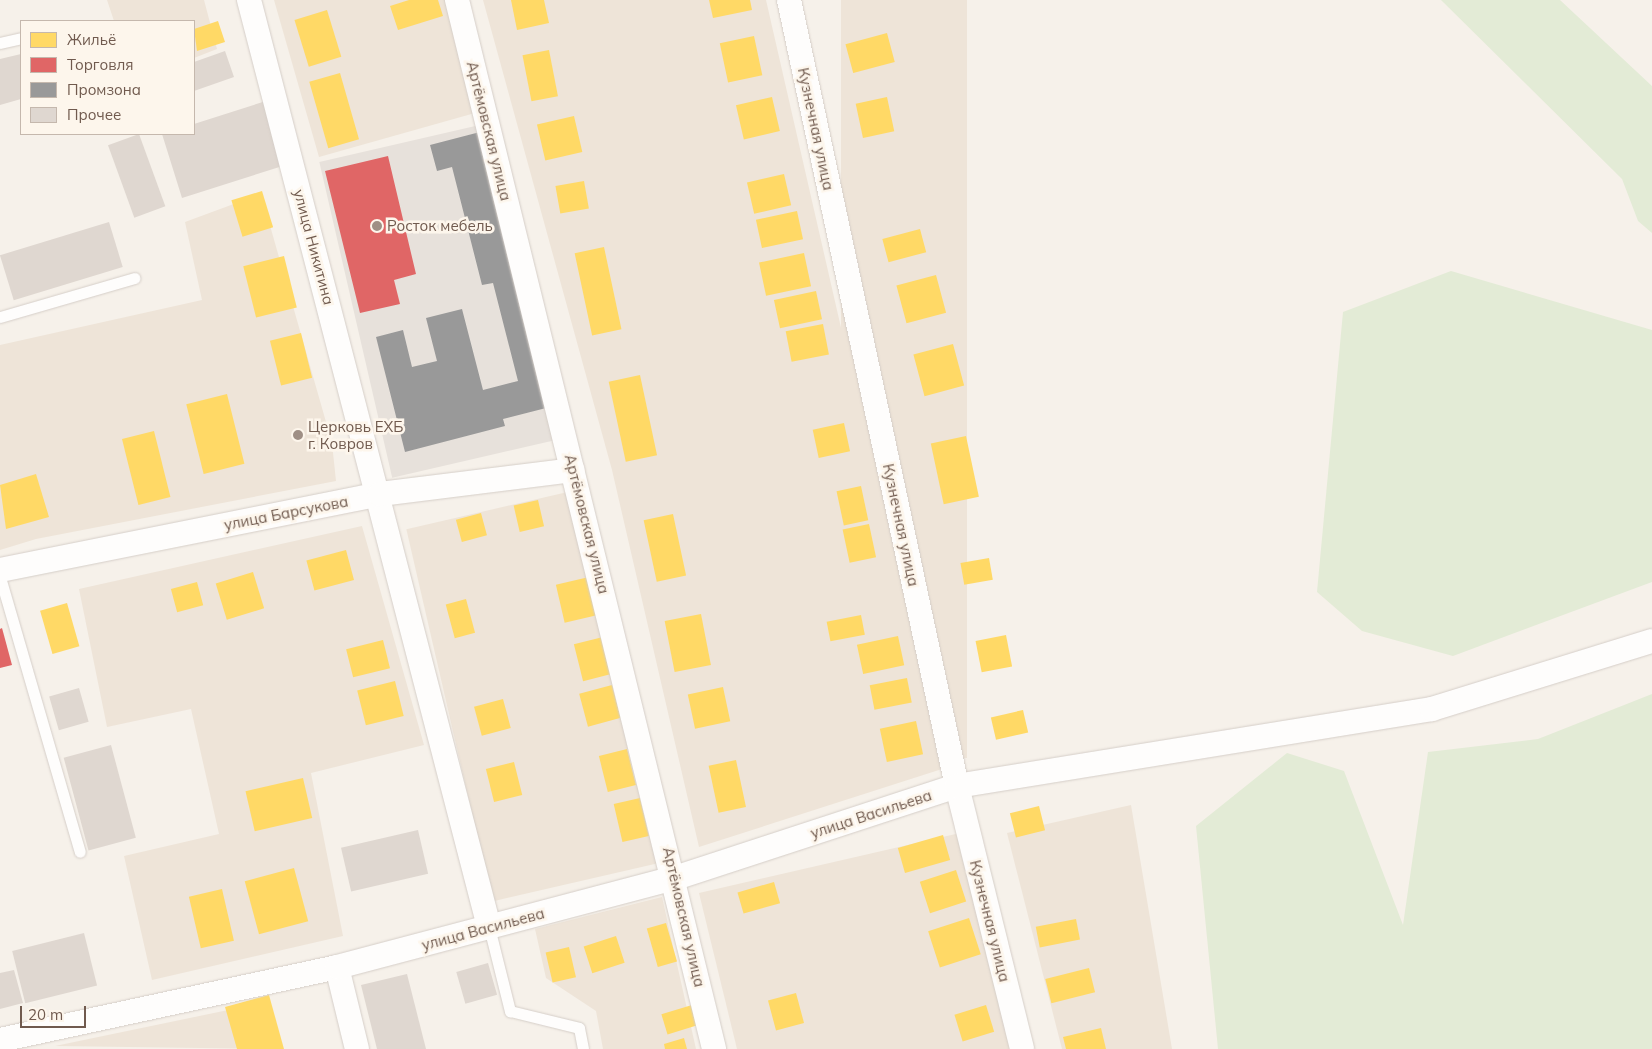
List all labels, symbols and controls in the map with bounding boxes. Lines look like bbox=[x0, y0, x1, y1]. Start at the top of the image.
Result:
legend bbox=[20, 20, 195, 135]
text: Жильё bbox=[67, 30, 116, 49]
text: Торговля bbox=[67, 55, 134, 74]
street label: Артёмовская улица bbox=[463, 59, 515, 203]
street label: Кузнечная улица bbox=[794, 66, 838, 192]
text: Промзона bbox=[67, 80, 141, 99]
text: Прочее bbox=[67, 105, 121, 124]
street label: улица Никитина bbox=[290, 187, 338, 307]
place label: Росток мебель bbox=[387, 217, 493, 235]
marker: Росток мебель bbox=[371, 220, 383, 232]
place label: Церковь ЕХБ г. Ковров bbox=[308, 417, 403, 452]
marker: Церковь ЕХБ г. Ковров bbox=[292, 429, 304, 441]
street label: Артёмовская улица bbox=[561, 452, 613, 596]
street label: Кузнечная улица bbox=[879, 462, 923, 588]
street label: улица Барсукова bbox=[222, 492, 350, 534]
street label: улица Васильева bbox=[808, 786, 934, 842]
street label: Артёмовская улица bbox=[659, 845, 709, 989]
street label: Кузнечная улица bbox=[966, 858, 1014, 984]
street label: улица Васильева bbox=[420, 904, 546, 954]
scale bar bbox=[22, 996, 89, 1028]
text: 20 m bbox=[28, 1005, 63, 1024]

